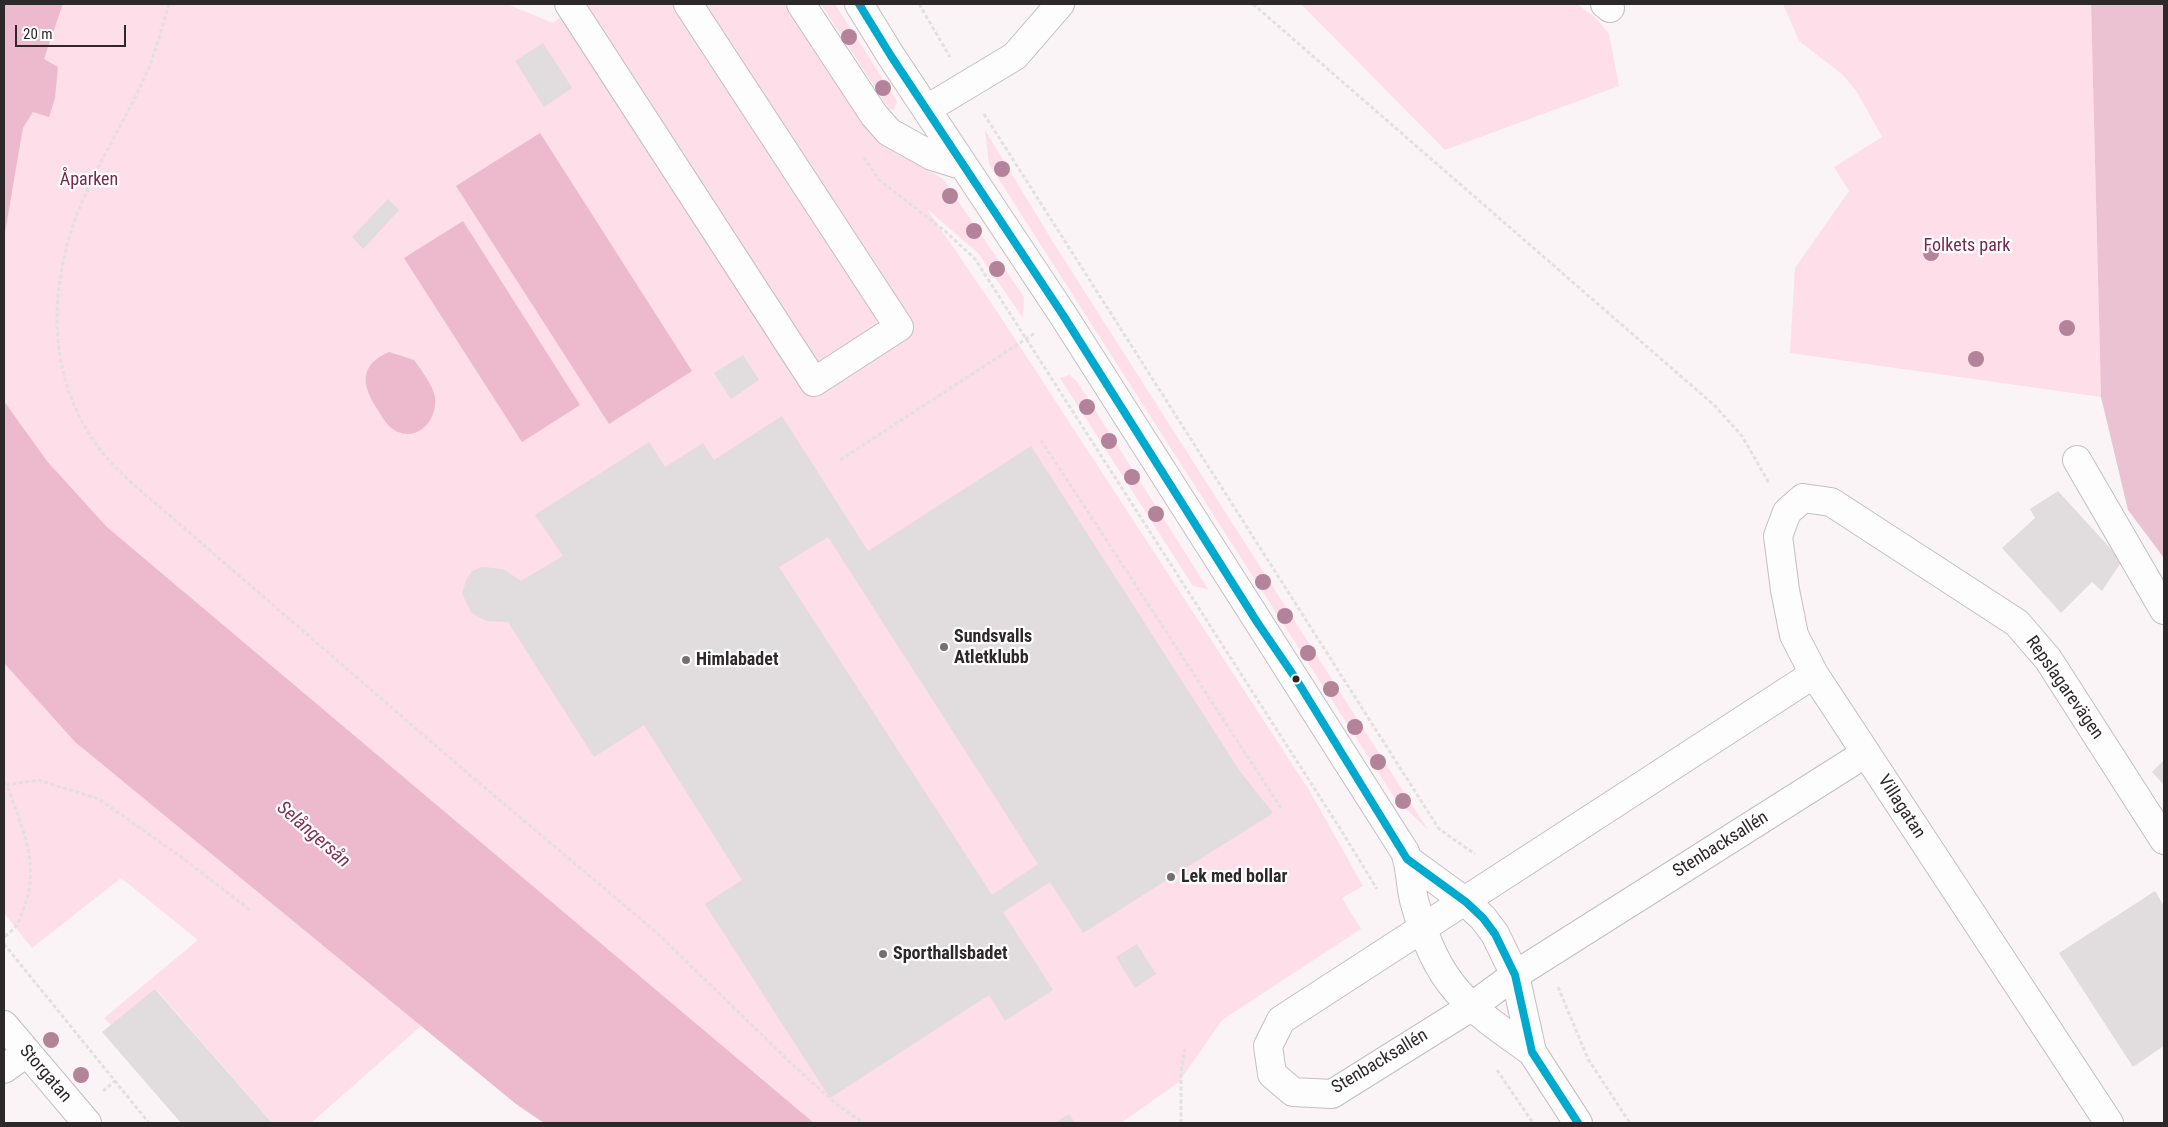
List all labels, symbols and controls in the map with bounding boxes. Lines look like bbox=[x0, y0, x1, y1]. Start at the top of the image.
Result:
scale bar bbox=[18, 15, 129, 47]
text: 20 m bbox=[23, 25, 53, 43]
park label: Åparken bbox=[60, 169, 118, 191]
park label: Folkets park bbox=[1924, 235, 2010, 257]
place label: Sundsvalls Atletklubb bbox=[954, 626, 1032, 669]
street label: Repslagarevägen bbox=[2020, 632, 2108, 744]
marker: Sundsvalls Atletklubb bbox=[938, 641, 950, 653]
place label: Himlabadet bbox=[696, 649, 778, 671]
marker: Himlabadet bbox=[680, 654, 692, 666]
unlabelled marker bbox=[1291, 674, 1301, 684]
street label: Villagatan bbox=[1873, 771, 1929, 843]
water label: Selångersån bbox=[272, 797, 354, 873]
street label: Stenbacksallén bbox=[1669, 807, 1773, 883]
place label: Lek med bollar bbox=[1181, 866, 1287, 888]
marker: Lek med bollar bbox=[1165, 871, 1177, 883]
place label: Sporthallsbadet bbox=[893, 943, 1008, 965]
marker: Sporthallsbadet bbox=[877, 948, 889, 960]
street label: Stenbacksallén bbox=[1328, 1025, 1432, 1099]
street label: Storgatan bbox=[14, 1041, 76, 1107]

